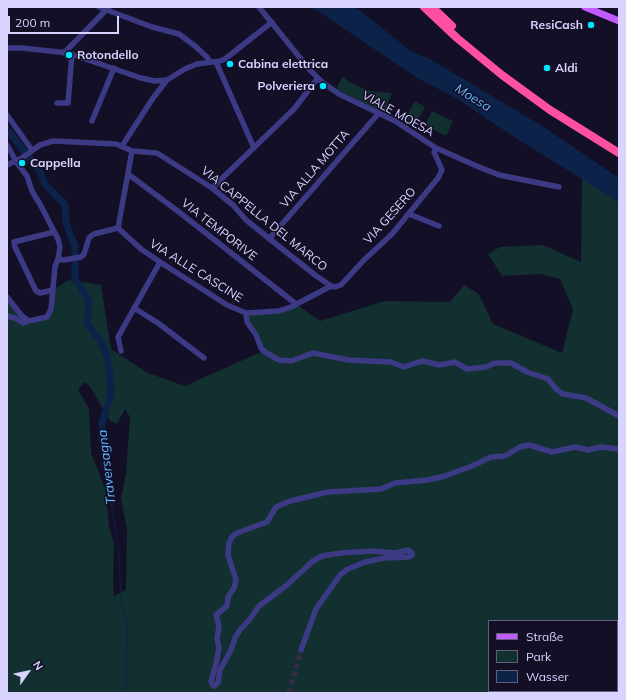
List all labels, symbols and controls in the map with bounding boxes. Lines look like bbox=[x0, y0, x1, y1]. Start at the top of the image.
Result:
scale bar bbox=[10, 8, 121, 34]
text: 200 m bbox=[15, 15, 50, 30]
place label: ResiCash bbox=[530, 18, 583, 32]
marker: ResiCash bbox=[586, 20, 596, 30]
place label: Rotondello bbox=[77, 48, 139, 62]
marker: Rotondello bbox=[64, 50, 74, 60]
place label: Cabina elettrica bbox=[238, 57, 328, 71]
marker: Cabina elettrica bbox=[225, 59, 235, 69]
place label: Aldi bbox=[555, 61, 578, 75]
marker: Aldi bbox=[542, 63, 552, 73]
place label: Polveriera bbox=[258, 79, 315, 93]
marker: Polveriera bbox=[318, 81, 328, 91]
water label: Moesa bbox=[452, 81, 494, 115]
street label: VIALE MOESA bbox=[360, 88, 436, 140]
street label: VIA ALLA MOTTA bbox=[277, 127, 353, 211]
place label: Cappella bbox=[30, 156, 81, 170]
marker: Cappella bbox=[17, 158, 27, 168]
street label: VIA CAPPELLA DEL MARCO bbox=[198, 164, 330, 274]
street label: VIA GESERO bbox=[361, 185, 419, 247]
street label: VIA TEMPORIVE bbox=[178, 196, 260, 264]
street label: VIA ALLE CASCINE bbox=[147, 237, 245, 305]
water label: Traversagna bbox=[95, 429, 119, 505]
legend bbox=[488, 620, 618, 692]
text: Straße bbox=[526, 629, 563, 644]
text: Park bbox=[526, 649, 551, 664]
north arrow bbox=[8, 652, 48, 692]
text: N bbox=[30, 658, 46, 673]
text: Wasser bbox=[526, 669, 569, 684]

